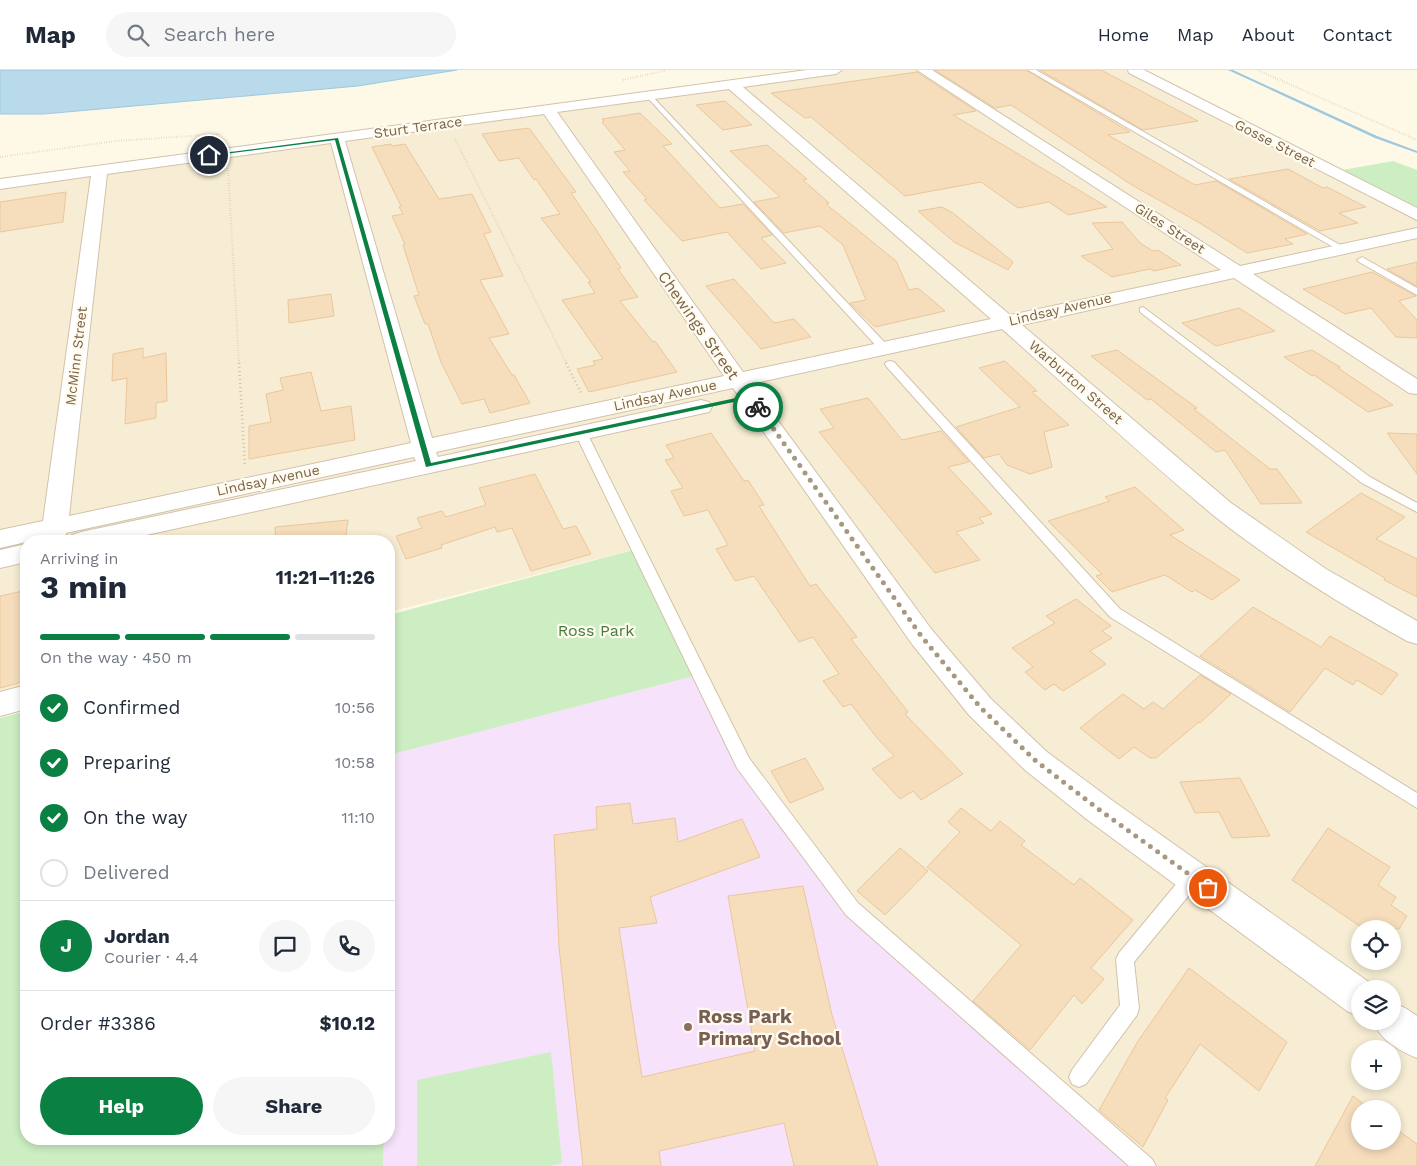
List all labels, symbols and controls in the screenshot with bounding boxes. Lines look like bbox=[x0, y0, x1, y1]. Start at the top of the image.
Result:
search box bbox=[106, 12, 456, 57]
text: Map bbox=[25, 21, 76, 49]
icon: search bbox=[124, 21, 152, 49]
text: Search here bbox=[164, 23, 275, 46]
text: Home bbox=[1098, 24, 1149, 45]
text: Map bbox=[1177, 24, 1214, 45]
text: About bbox=[1242, 24, 1294, 45]
text: Contact bbox=[1322, 24, 1392, 45]
street label: Sturt Terrace bbox=[373, 113, 463, 141]
street label: Gosse Street bbox=[1232, 116, 1318, 170]
pin bbox=[188, 134, 230, 176]
icon: home bbox=[195, 141, 223, 169]
street label: Giles Street bbox=[1132, 199, 1208, 257]
street label: Chewings Street bbox=[654, 267, 743, 383]
street label: Lindsay Avenue bbox=[1007, 289, 1113, 329]
street label: McMinn Street bbox=[62, 305, 90, 406]
street label: Warburton Street bbox=[1026, 337, 1126, 427]
street label: Lindsay Avenue bbox=[612, 376, 718, 414]
courier bbox=[733, 382, 783, 432]
icon: bike bbox=[744, 393, 772, 421]
street label: Lindsay Avenue bbox=[215, 461, 321, 499]
text: Arriving in bbox=[40, 549, 118, 568]
text: 11:21–11:26 bbox=[276, 566, 375, 589]
text: 3 min bbox=[40, 568, 127, 606]
park label: Ross Park bbox=[558, 621, 634, 640]
text: On the way · 450 m bbox=[40, 648, 192, 667]
icon: check bbox=[40, 694, 68, 722]
text: Confirmed bbox=[83, 696, 180, 719]
text: 10:56 bbox=[335, 698, 375, 717]
icon: check bbox=[40, 749, 68, 777]
text: Preparing bbox=[83, 751, 170, 774]
text: 10:58 bbox=[335, 753, 375, 772]
icon: check bbox=[40, 804, 68, 832]
text: On the way bbox=[83, 806, 187, 829]
text: 11:10 bbox=[342, 808, 375, 827]
text: Delivered bbox=[83, 861, 170, 884]
pin bbox=[1187, 867, 1229, 909]
icon: bag bbox=[1194, 874, 1222, 902]
button: chat bbox=[259, 920, 311, 972]
button: phone bbox=[323, 920, 375, 972]
map controls bbox=[1351, 920, 1401, 1150]
button: locate bbox=[1351, 920, 1401, 970]
text: Jordan bbox=[104, 925, 170, 948]
text: J bbox=[60, 934, 72, 957]
text: Courier · 4.4 bbox=[104, 948, 199, 967]
button: layers bbox=[1351, 980, 1401, 1030]
place label: Ross Park Primary School bbox=[698, 1005, 842, 1050]
text: Order #3386 bbox=[40, 1012, 156, 1035]
text: $10.12 bbox=[319, 1012, 375, 1035]
marker: Ross Park Primary School bbox=[682, 1021, 694, 1033]
button: + bbox=[1351, 1040, 1401, 1090]
button: Help bbox=[40, 1077, 203, 1135]
button: Share bbox=[213, 1077, 375, 1135]
button: − bbox=[1351, 1100, 1401, 1150]

